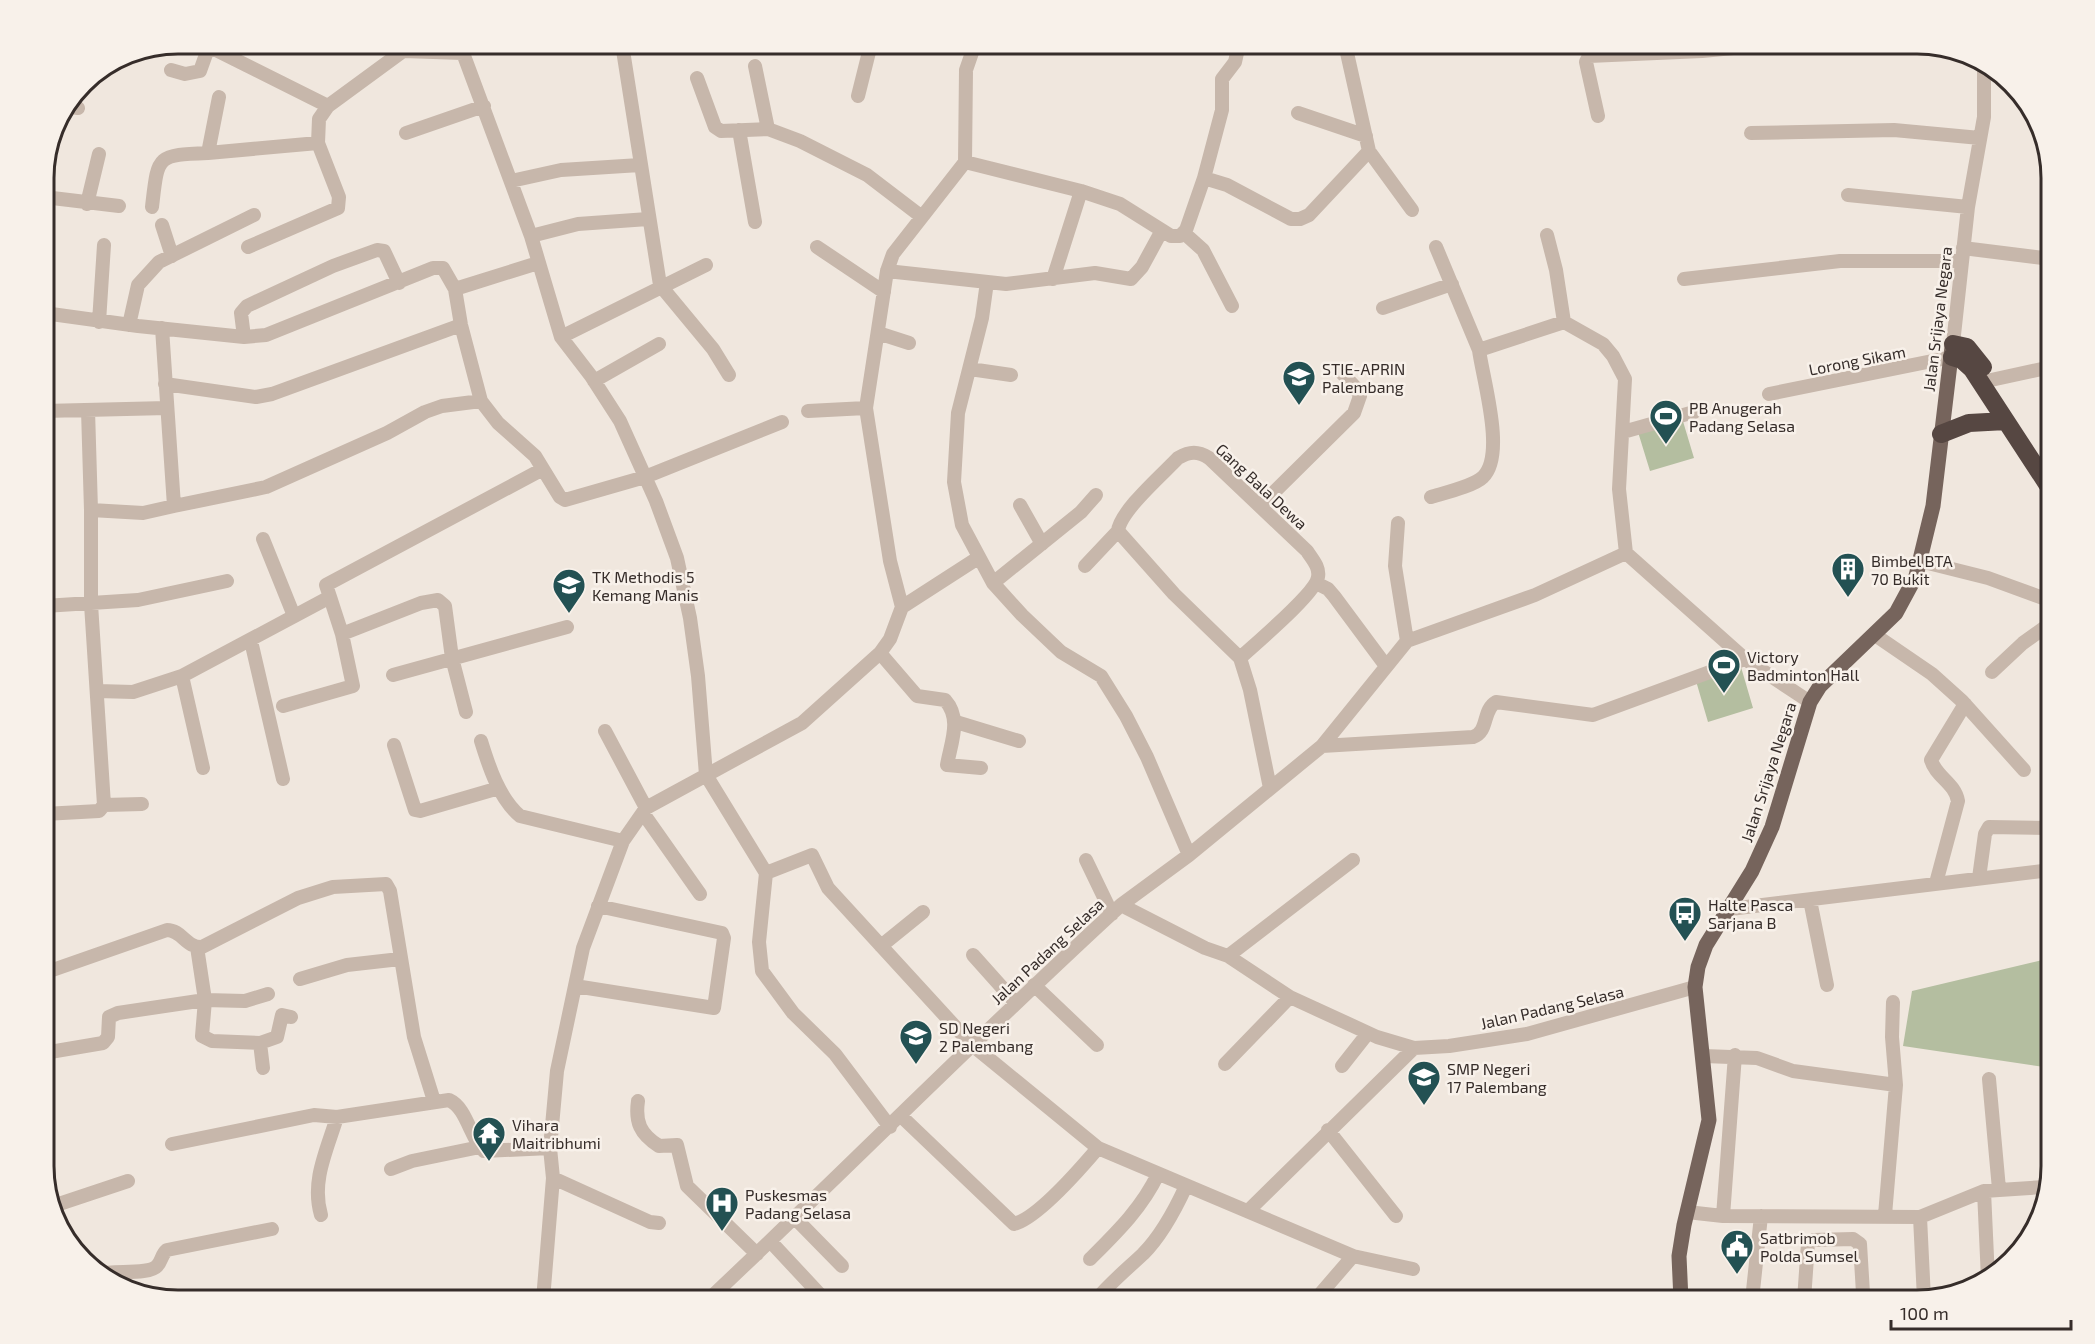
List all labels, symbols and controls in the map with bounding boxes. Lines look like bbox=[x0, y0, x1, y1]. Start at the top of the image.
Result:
street label: Jalan Srijaya Negara bbox=[1919, 245, 1956, 393]
street label: Lorong Sikam bbox=[1807, 341, 1907, 379]
school or university icon: STIE-APRIN Palembang bbox=[1281, 359, 1317, 406]
place label: STIE-APRIN Palembang bbox=[1322, 359, 1405, 396]
sports icon: PB Anugerah Padang Selasa bbox=[1648, 398, 1684, 445]
place label: PB Anugerah Padang Selasa bbox=[1689, 398, 1795, 435]
street label: Gang Bala Dewa bbox=[1213, 439, 1311, 533]
building icon: Bimbel BTA 70 Bukit bbox=[1830, 551, 1866, 598]
place label: Bimbel BTA 70 Bukit bbox=[1871, 551, 1953, 588]
school or university icon: TK Methodis 5 Kemang Manis bbox=[551, 567, 587, 614]
place label: TK Methodis 5 Kemang Manis bbox=[592, 567, 699, 604]
sports icon: Victory Badminton Hall bbox=[1706, 647, 1742, 694]
place label: Victory Badminton Hall bbox=[1747, 647, 1859, 684]
street label: Jalan Srijaya Negara bbox=[1736, 700, 1801, 845]
street label: Jalan Padang Selasa bbox=[987, 894, 1107, 1008]
bus stop icon: Halte Pasca Sarjana B bbox=[1667, 895, 1703, 942]
place label: Halte Pasca Sarjana B bbox=[1708, 895, 1793, 933]
street label: Jalan Padang Selasa bbox=[1478, 981, 1626, 1033]
school or university icon: SD Negeri 2 Palembang bbox=[898, 1018, 934, 1065]
place label: SD Negeri 2 Palembang bbox=[939, 1018, 1033, 1055]
school or university icon: SMP Negeri 17 Palembang bbox=[1406, 1059, 1442, 1106]
place label: SMP Negeri 17 Palembang bbox=[1447, 1059, 1547, 1096]
temple icon: Vihara Maitribhumi bbox=[471, 1115, 507, 1162]
place label: Vihara Maitribhumi bbox=[512, 1115, 601, 1152]
hospital icon: Puskesmas Padang Selasa bbox=[704, 1185, 740, 1232]
place label: Puskesmas Padang Selasa bbox=[745, 1185, 851, 1222]
public building icon: Satbrimob Polda Sumsel bbox=[1719, 1228, 1755, 1275]
place label: Satbrimob Polda Sumsel bbox=[1760, 1228, 1859, 1265]
scale bar bbox=[1891, 1293, 2071, 1331]
text: 100 m bbox=[1900, 1302, 1949, 1324]

